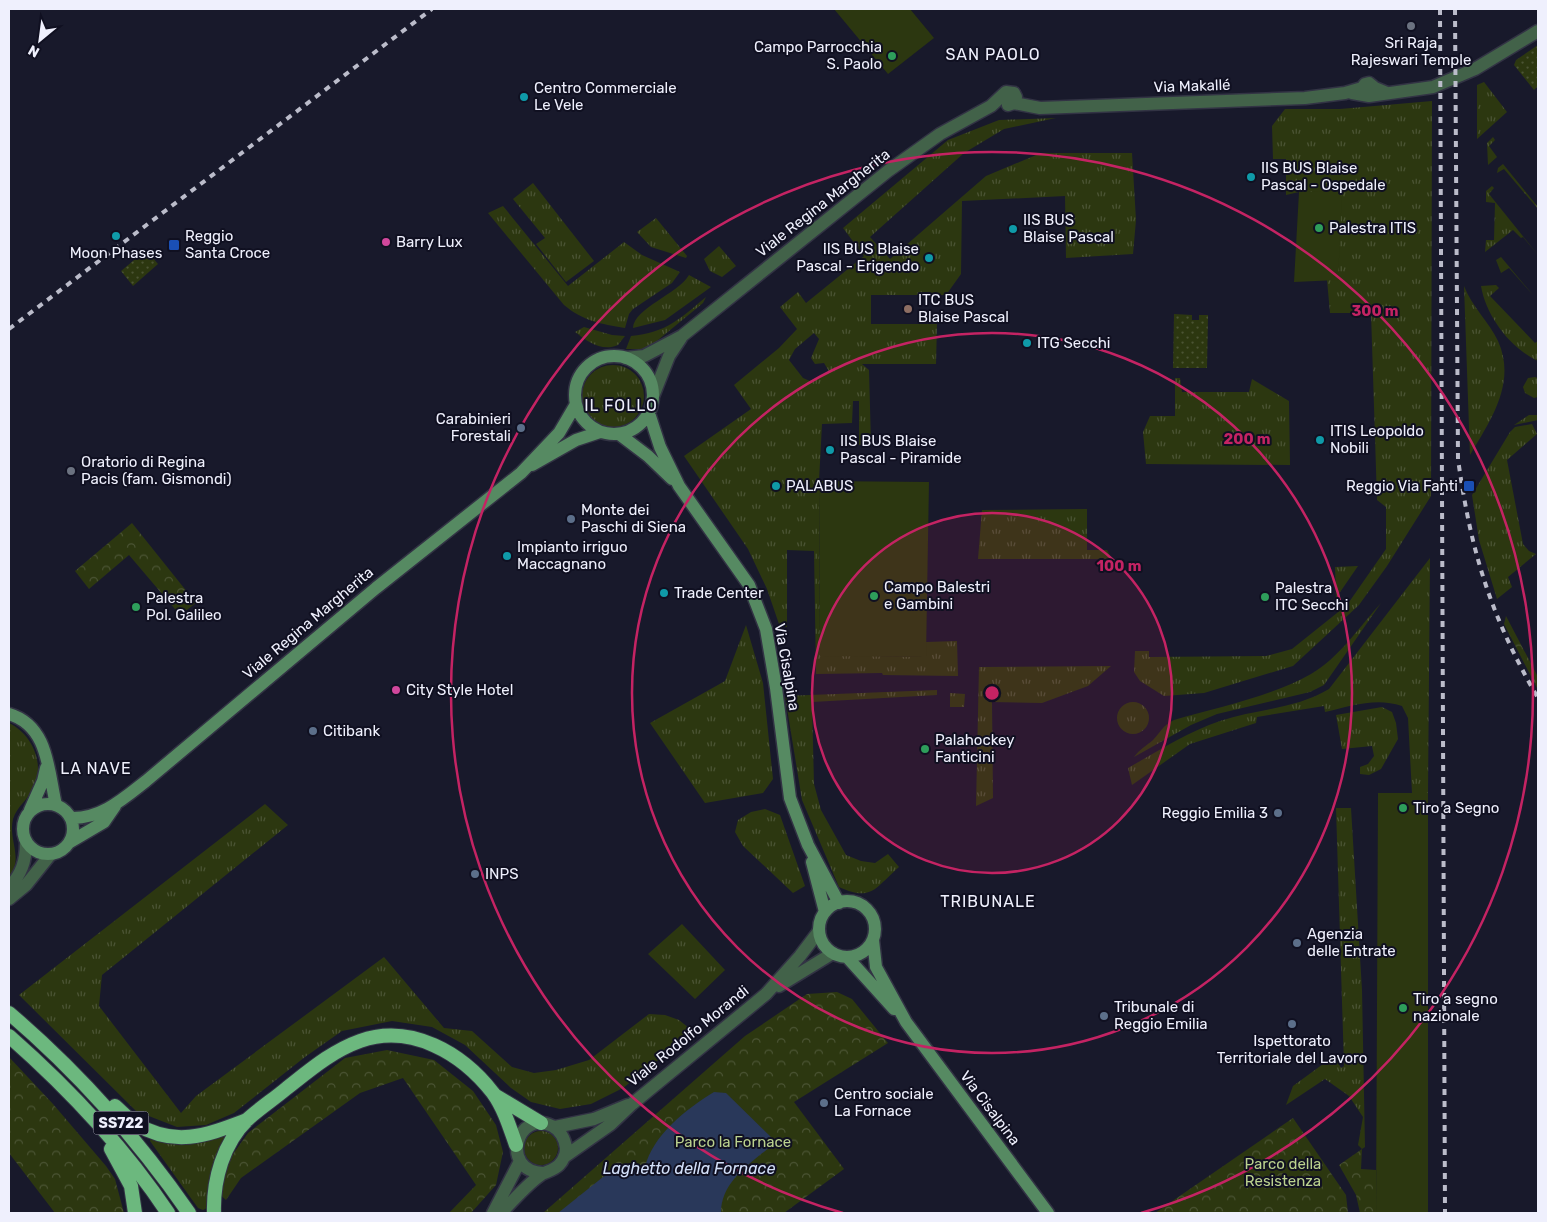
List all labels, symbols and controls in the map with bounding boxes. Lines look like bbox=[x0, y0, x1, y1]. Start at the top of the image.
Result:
north arrow bbox=[15, 15, 65, 65]
marker: Sri Raja Rajeswari Temple bbox=[1405, 20, 1417, 32]
place label: Sri Raja Rajeswari Temple bbox=[1351, 34, 1471, 69]
place label: Campo Parrocchia S. Paolo bbox=[754, 38, 882, 73]
text: N bbox=[25, 41, 42, 61]
district label: SAN PAOLO bbox=[945, 45, 1041, 64]
marker: Campo Parrocchia S. Paolo bbox=[886, 50, 898, 62]
street label: Via Makallé bbox=[1153, 76, 1231, 96]
place label: Centro Commerciale Le Vele bbox=[534, 79, 677, 114]
marker: Centro Commerciale Le Vele bbox=[518, 91, 530, 103]
street label: Viale Regina Margherita bbox=[752, 145, 894, 261]
place label: IIS BUS Blaise Pascal - Ospedale bbox=[1261, 159, 1386, 194]
marker: IIS BUS Blaise Pascal - Ospedale bbox=[1245, 171, 1257, 183]
place label: IIS BUS Blaise Pascal bbox=[1023, 211, 1114, 246]
place label: Palestra ITIS bbox=[1329, 219, 1416, 237]
marker: Palestra ITIS bbox=[1313, 222, 1325, 234]
marker: IIS BUS Blaise Pascal bbox=[1007, 223, 1019, 235]
place label: Reggio Santa Croce bbox=[185, 227, 270, 262]
marker: Moon Phases bbox=[110, 230, 122, 242]
place label: Barry Lux bbox=[396, 233, 463, 251]
marker: Barry Lux bbox=[380, 236, 392, 248]
marker: Reggio Santa Croce bbox=[167, 238, 181, 252]
place label: IIS BUS Blaise Pascal - Erigendo bbox=[796, 240, 919, 275]
place label: Moon Phases bbox=[70, 244, 163, 262]
marker: IIS BUS Blaise Pascal - Erigendo bbox=[923, 252, 935, 264]
place label: ITC BUS Blaise Pascal bbox=[918, 291, 1009, 326]
text: 300 m bbox=[1351, 302, 1399, 320]
marker: ITC BUS Blaise Pascal bbox=[902, 303, 914, 315]
place label: ITG Secchi bbox=[1037, 334, 1111, 352]
marker: ITG Secchi bbox=[1021, 337, 1033, 349]
district label: IL FOLLO bbox=[584, 396, 658, 415]
place label: Carabinieri Forestali bbox=[436, 410, 511, 445]
marker: Carabinieri Forestali bbox=[515, 422, 527, 434]
place label: ITIS Leopoldo Nobili bbox=[1330, 422, 1424, 457]
text: 200 m bbox=[1223, 430, 1271, 448]
place label: IIS BUS Blaise Pascal - Piramide bbox=[840, 432, 962, 467]
marker: ITIS Leopoldo Nobili bbox=[1314, 434, 1326, 446]
marker: IIS BUS Blaise Pascal - Piramide bbox=[824, 444, 836, 456]
place label: Oratorio di Regina Pacis (fam. Gismondi) bbox=[81, 453, 232, 488]
marker: Oratorio di Regina Pacis (fam. Gismondi) bbox=[65, 465, 77, 477]
place label: PALABUS bbox=[786, 477, 853, 495]
place label: Reggio Via Fanti bbox=[1346, 477, 1458, 495]
marker: Reggio Via Fanti bbox=[1462, 479, 1476, 493]
marker: PALABUS bbox=[770, 480, 782, 492]
place label: Monte dei Paschi di Siena bbox=[581, 501, 686, 536]
marker: Monte dei Paschi di Siena bbox=[565, 513, 577, 525]
place label: Impianto irriguo Maccagnano bbox=[517, 538, 628, 573]
marker: Impianto irriguo Maccagnano bbox=[501, 550, 513, 562]
text: 100 m bbox=[1097, 557, 1141, 575]
street label: Viale Regina Margherita bbox=[239, 563, 377, 683]
place label: Campo Balestri e Gambini bbox=[884, 578, 990, 613]
place label: Palestra ITC Secchi bbox=[1275, 579, 1348, 614]
place label: Trade Center bbox=[674, 584, 764, 602]
marker: Trade Center bbox=[658, 587, 670, 599]
place label: Palestra Pol. Galileo bbox=[146, 589, 222, 624]
marker: Campo Balestri e Gambini bbox=[868, 590, 880, 602]
marker: Palestra ITC Secchi bbox=[1259, 591, 1271, 603]
marker: Palestra Pol. Galileo bbox=[130, 601, 142, 613]
street label: Via Cisalpina bbox=[770, 622, 804, 712]
place label: City Style Hotel bbox=[406, 681, 513, 699]
marker: City Style Hotel bbox=[390, 684, 402, 696]
centre of rings bbox=[983, 684, 1001, 702]
place label: Citibank bbox=[323, 722, 380, 740]
marker: Citibank bbox=[307, 725, 319, 737]
place label: Palahockey Fanticini bbox=[935, 731, 1014, 766]
marker: Palahockey Fanticini bbox=[919, 743, 931, 755]
district label: LA NAVE bbox=[60, 759, 132, 778]
place label: Tiro a Segno bbox=[1413, 799, 1499, 817]
marker: Tiro a Segno bbox=[1397, 802, 1409, 814]
place label: Reggio Emilia 3 bbox=[1162, 804, 1268, 822]
marker: Reggio Emilia 3 bbox=[1272, 807, 1284, 819]
place label: INPS bbox=[485, 865, 518, 883]
marker: INPS bbox=[469, 868, 481, 880]
district label: TRIBUNALE bbox=[940, 892, 1036, 911]
place label: Agenzia delle Entrate bbox=[1307, 925, 1396, 960]
marker: Agenzia delle Entrate bbox=[1291, 937, 1303, 949]
street label: Viale Rodolfo Morandi bbox=[624, 982, 752, 1090]
place label: Tiro a segno nazionale bbox=[1413, 990, 1498, 1025]
place label: Tribunale di Reggio Emilia bbox=[1114, 998, 1208, 1033]
marker: Tiro a segno nazionale bbox=[1397, 1002, 1409, 1014]
marker: Tribunale di Reggio Emilia bbox=[1098, 1010, 1110, 1022]
marker: Ispettorato Territoriale del Lavoro bbox=[1286, 1018, 1298, 1030]
place label: Ispettorato Territoriale del Lavoro bbox=[1217, 1032, 1367, 1067]
street label: Via Cisalpina bbox=[956, 1067, 1024, 1149]
place label: Centro sociale La Fornace bbox=[834, 1085, 934, 1120]
marker: Centro sociale La Fornace bbox=[818, 1097, 830, 1109]
road number: SS722 bbox=[94, 1112, 148, 1134]
park label: Parco la Fornace bbox=[675, 1133, 791, 1151]
park label: Parco della Resistenza bbox=[1245, 1155, 1321, 1190]
water label: Laghetto della Fornace bbox=[603, 1159, 775, 1178]

